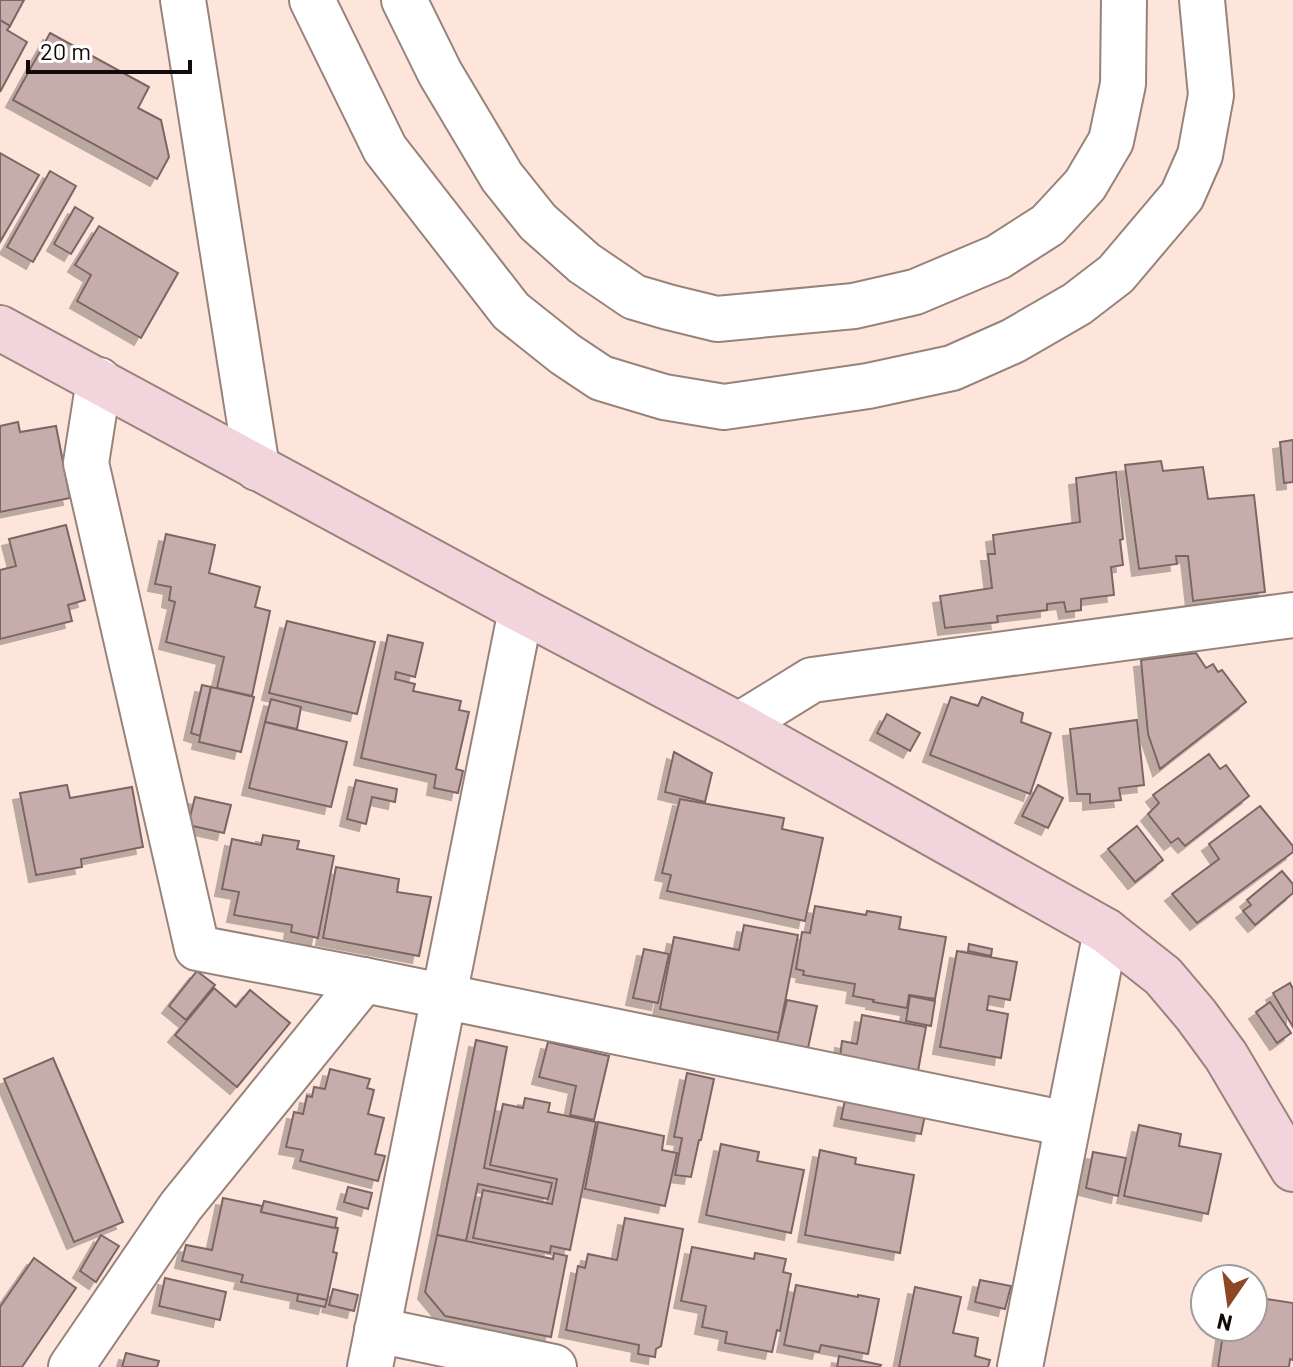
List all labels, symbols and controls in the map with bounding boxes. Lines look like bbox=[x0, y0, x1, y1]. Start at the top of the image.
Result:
scale bar bbox=[28, 24, 190, 74]
text: 20 m bbox=[40, 36, 91, 65]
north arrow bbox=[1189, 1263, 1269, 1343]
text: N bbox=[1214, 1309, 1234, 1338]

